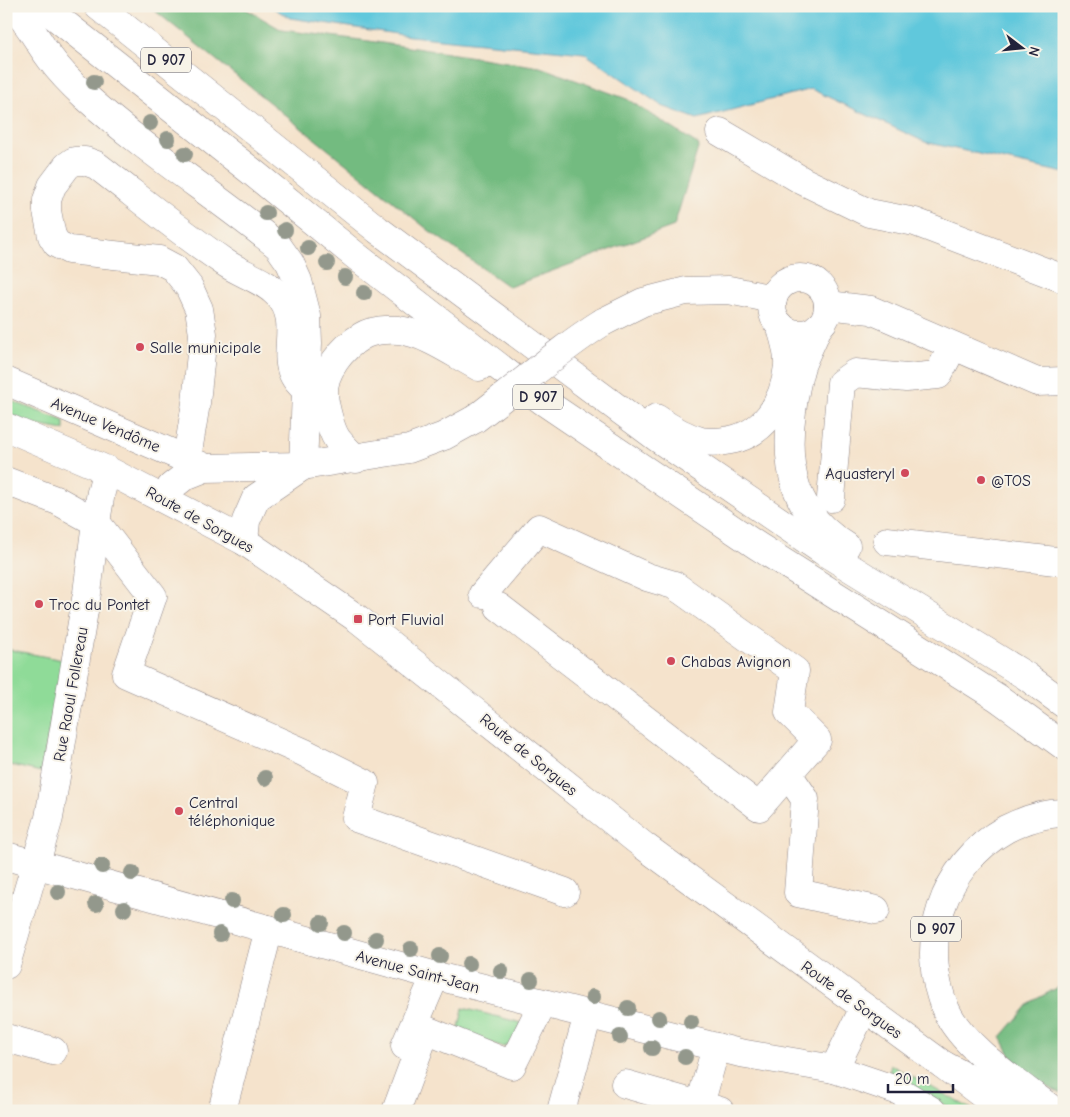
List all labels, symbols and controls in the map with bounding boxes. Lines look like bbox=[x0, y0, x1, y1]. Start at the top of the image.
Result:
north arrow bbox=[998, 22, 1048, 72]
text: N bbox=[1025, 45, 1043, 58]
road number: D 907 bbox=[141, 48, 191, 72]
place label: Salle municipale bbox=[150, 339, 261, 357]
marker: Salle municipale bbox=[134, 341, 146, 353]
road number: D 907 bbox=[513, 384, 563, 410]
street label: Avenue Vendôme bbox=[48, 394, 163, 456]
place label: Aquasteryl bbox=[825, 465, 895, 483]
marker: Aquasteryl bbox=[899, 467, 911, 479]
place label: @TOS bbox=[991, 472, 1031, 490]
marker: @TOS bbox=[975, 474, 987, 486]
street label: Route de Sorgues bbox=[143, 483, 257, 557]
place label: Troc du Pontet bbox=[49, 596, 150, 614]
marker: Troc du Pontet bbox=[33, 598, 45, 610]
place label: Port Fluvial bbox=[368, 611, 444, 629]
marker: Port Fluvial bbox=[352, 613, 364, 625]
street label: Rue Raoul Follereau bbox=[50, 625, 92, 763]
place label: Chabas Avignon bbox=[681, 653, 791, 671]
marker: Chabas Avignon bbox=[665, 655, 677, 667]
street label: Route de Sorgues bbox=[476, 710, 581, 800]
place label: Central téléphonique bbox=[188, 794, 275, 830]
marker: Central téléphonique bbox=[173, 805, 185, 817]
road number: D 907 bbox=[911, 916, 961, 942]
street label: Avenue Saint-Jean bbox=[354, 947, 481, 997]
street label: Route de Sorgues bbox=[798, 957, 905, 1042]
scale bar bbox=[888, 1062, 952, 1094]
text: 20 m bbox=[895, 1070, 929, 1088]

